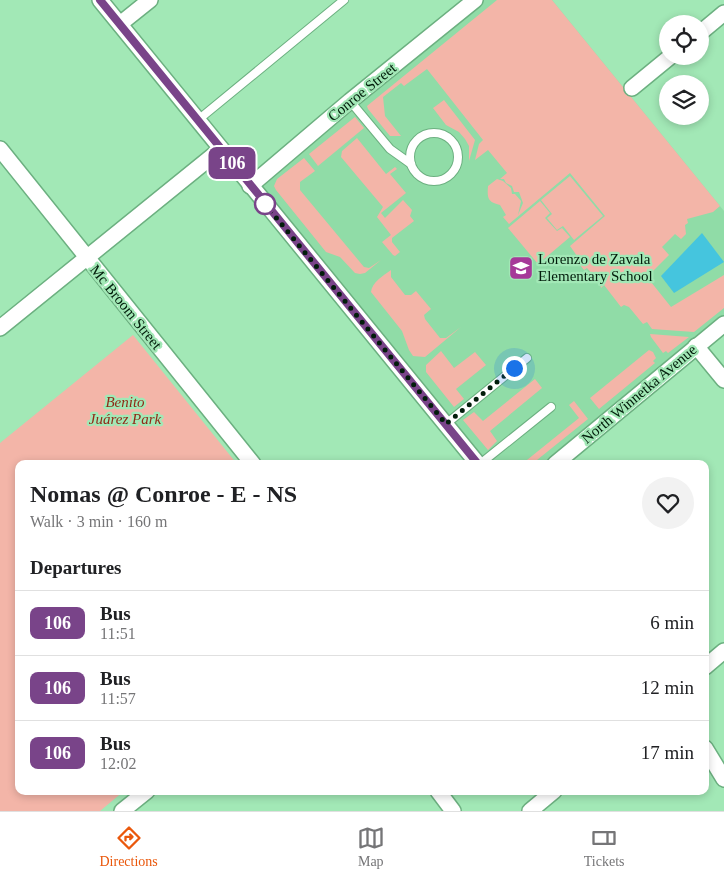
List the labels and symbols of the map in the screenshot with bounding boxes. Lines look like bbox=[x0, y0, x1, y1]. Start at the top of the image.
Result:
street label: Conroe Street bbox=[325, 59, 400, 124]
line badge: 106 bbox=[203, 147, 261, 179]
unlabelled marker bbox=[254, 193, 276, 215]
place label: Lorenzo de Zavala Elementary School bbox=[538, 251, 653, 284]
school or university icon: Lorenzo de Zavala Elementary School bbox=[508, 255, 534, 281]
street label: Mc Broom Street bbox=[87, 261, 166, 353]
street label: North Winnetka Avenue bbox=[578, 341, 700, 447]
your location bbox=[502, 356, 527, 381]
park label: Benito Juárez Park bbox=[89, 394, 162, 427]

